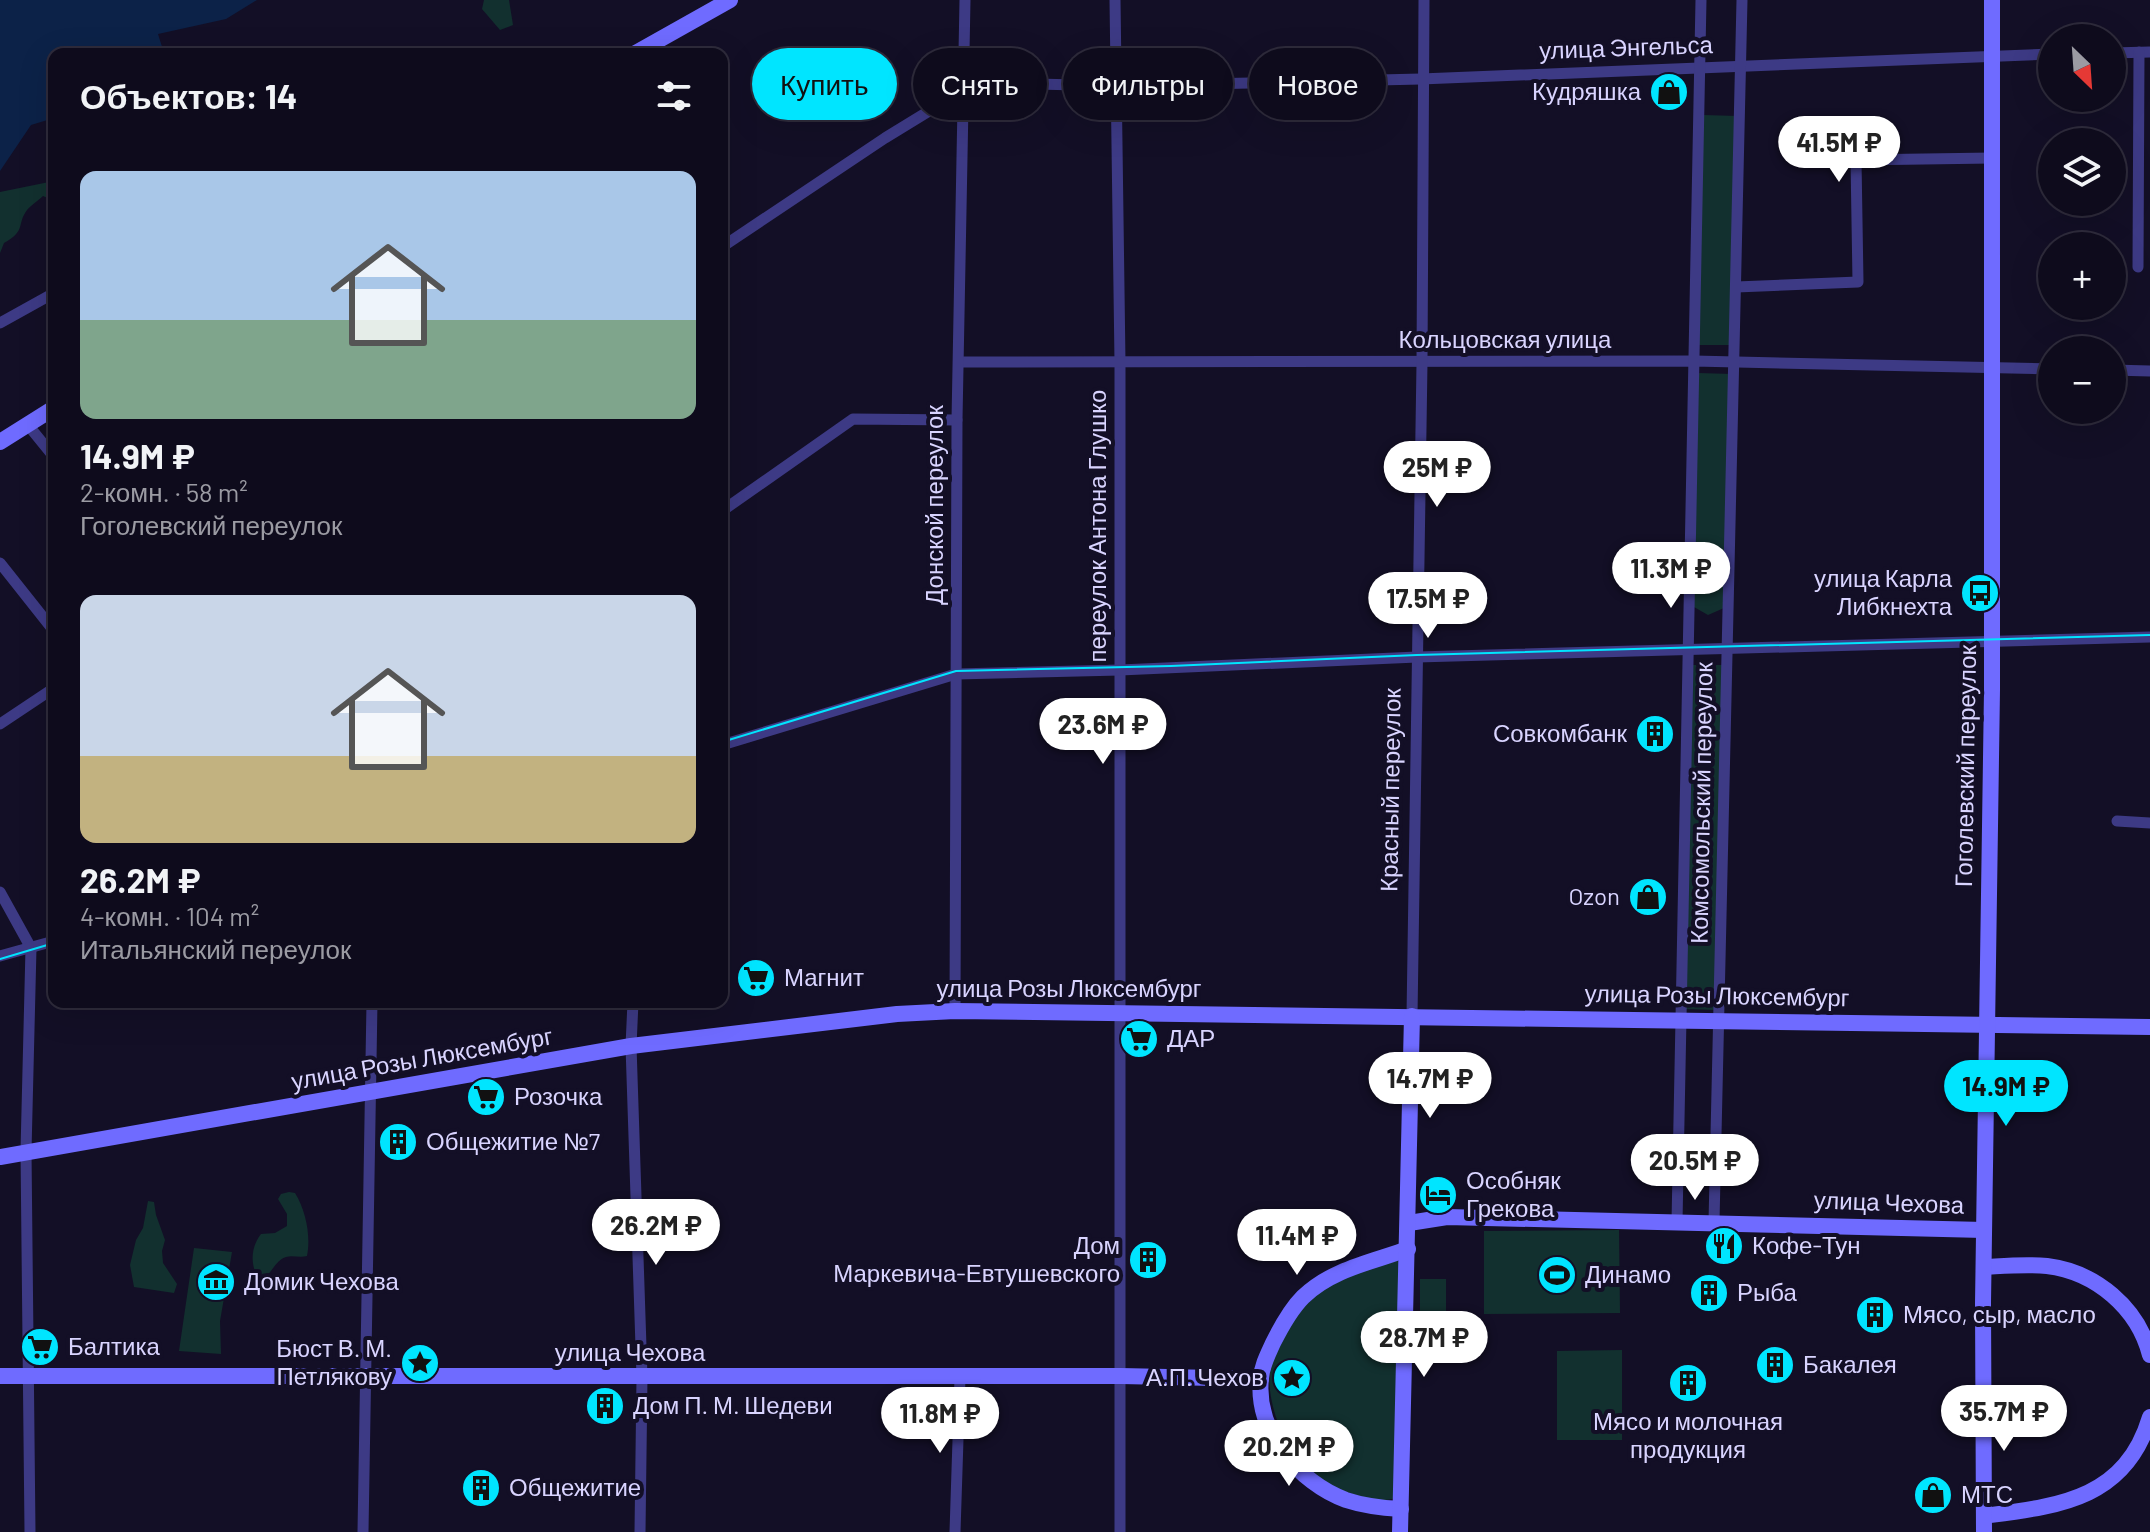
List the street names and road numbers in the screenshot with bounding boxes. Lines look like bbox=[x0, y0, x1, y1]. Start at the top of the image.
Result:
street label: улица Энгельса bbox=[1539, 29, 1714, 64]
street label: Кольцовская улица bbox=[1399, 324, 1612, 353]
street label: переулок Антона Глушко bbox=[1082, 390, 1111, 662]
street label: Донской переулок bbox=[919, 405, 948, 605]
street label: Гоголевский переулок bbox=[1948, 644, 1981, 887]
street label: Комсомольский переулок bbox=[1684, 661, 1717, 944]
street label: Красный переулок bbox=[1373, 687, 1406, 892]
street label: улица Розы Люксембург bbox=[936, 973, 1202, 1002]
street label: улица Розы Люксембург bbox=[1584, 978, 1850, 1011]
street label: улица Розы Люксембург bbox=[289, 1020, 555, 1095]
street label: улица Чехова bbox=[1813, 1184, 1965, 1219]
street label: улица Чехова bbox=[555, 1337, 706, 1366]

